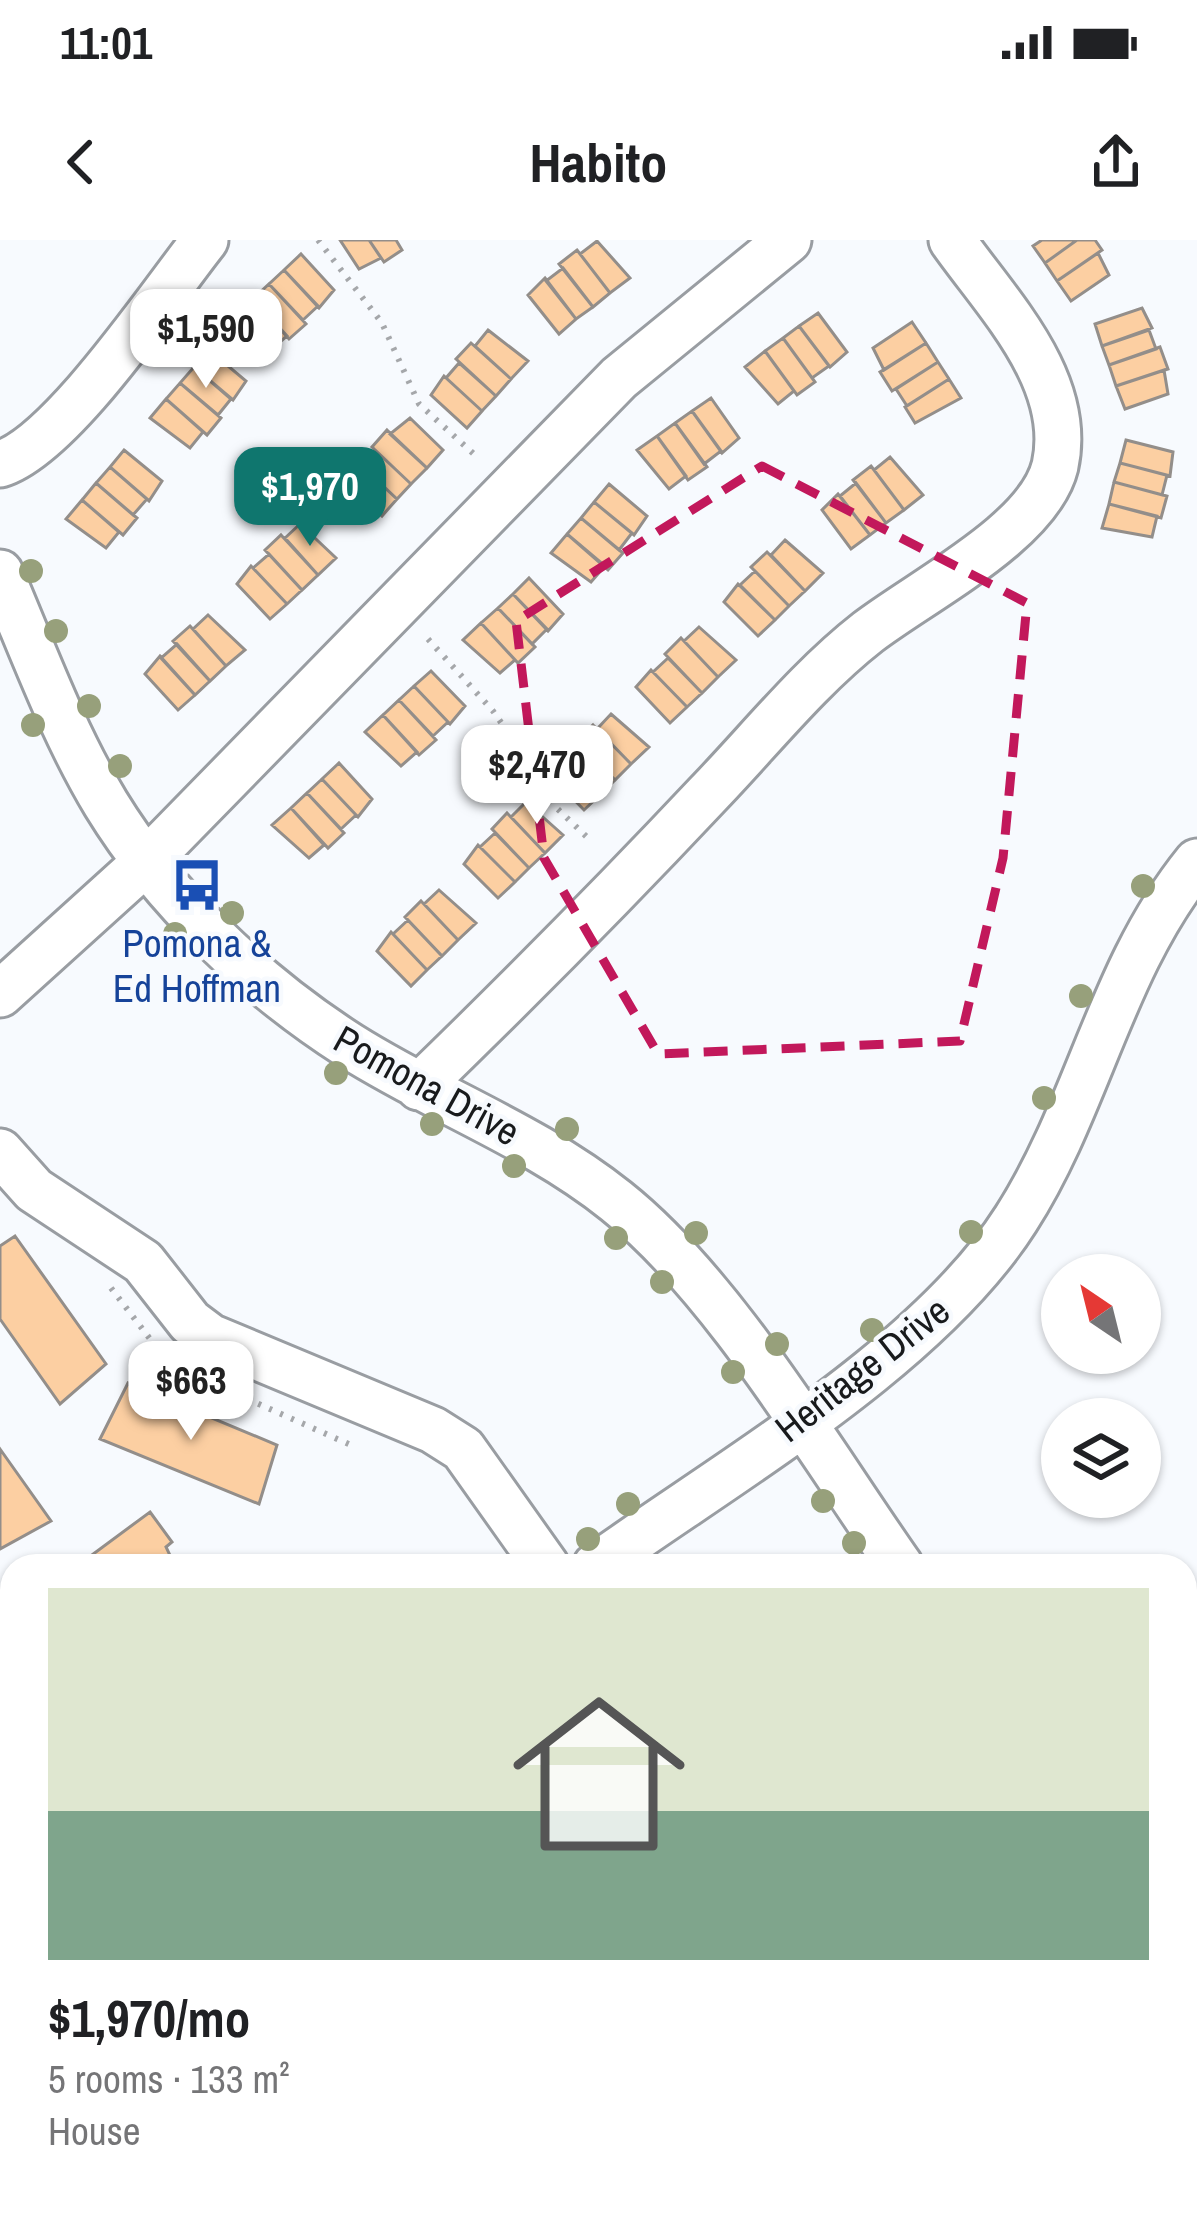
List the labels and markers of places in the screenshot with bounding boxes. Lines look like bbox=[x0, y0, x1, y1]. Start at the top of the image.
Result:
pin: $1,590 bbox=[108, 289, 304, 391]
pin: $1,970 bbox=[212, 447, 408, 549]
pin: $2,470 bbox=[439, 725, 635, 827]
bus stop icon: Pomona & Ed Hoffman bbox=[168, 856, 226, 914]
place label: Pomona & Ed Hoffman bbox=[113, 917, 281, 1014]
pin: $663 bbox=[120, 1341, 262, 1443]

